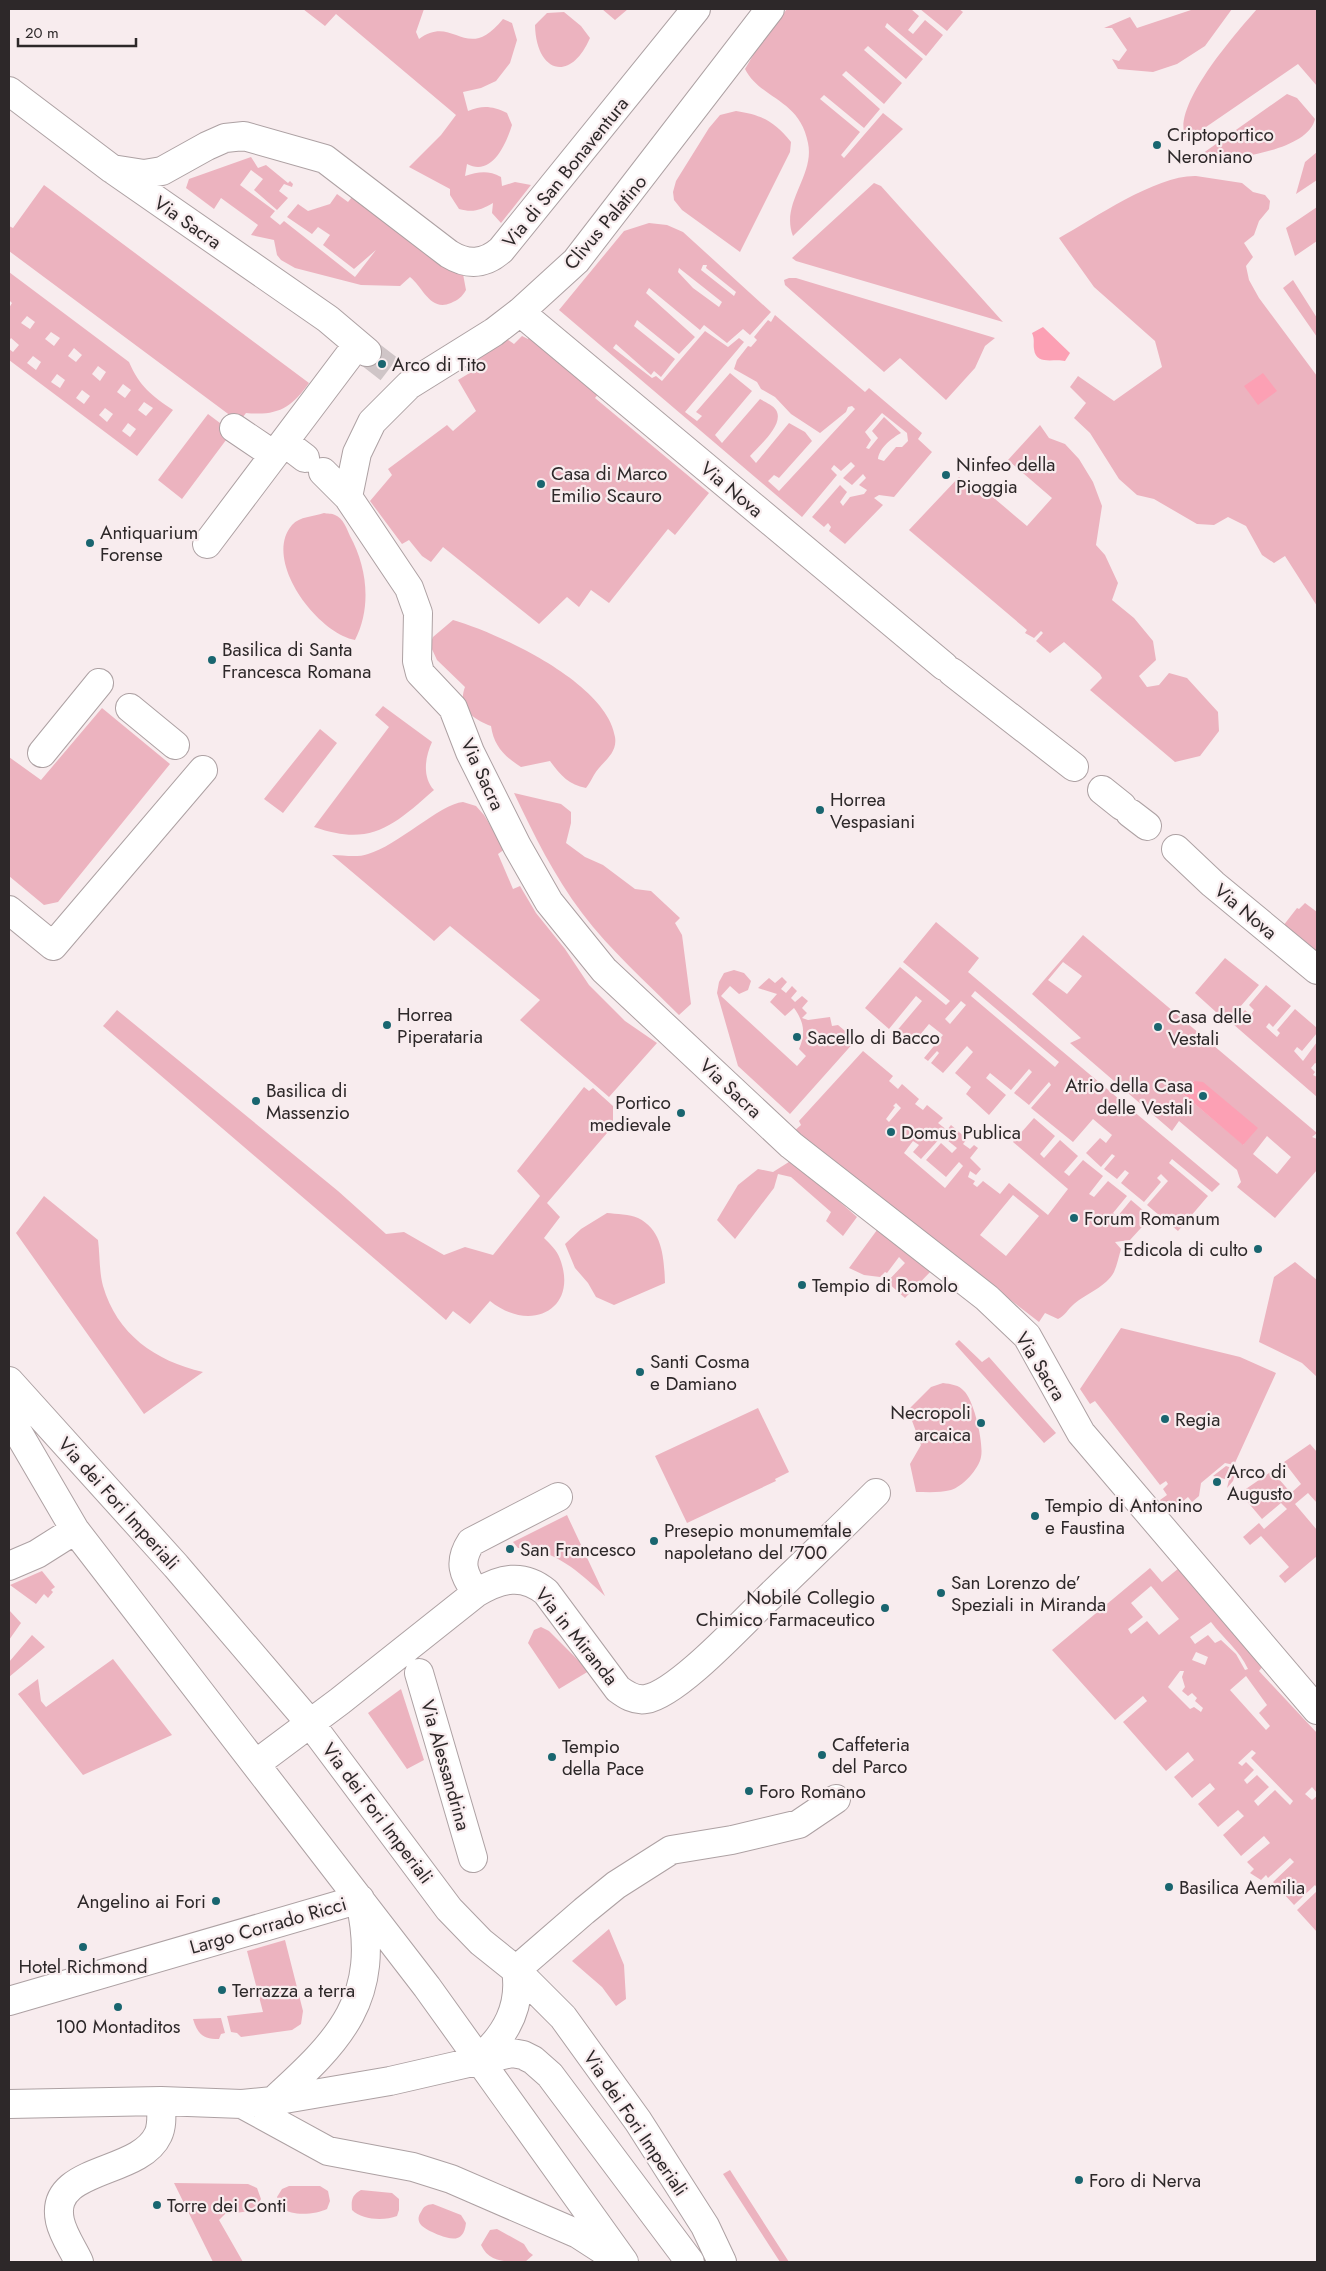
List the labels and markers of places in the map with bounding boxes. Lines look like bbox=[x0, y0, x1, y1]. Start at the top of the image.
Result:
place label: Criptoportico Neroniano bbox=[1167, 121, 1274, 170]
marker: Criptoportico Neroniano bbox=[1151, 139, 1163, 151]
place label: Arco di Tito bbox=[392, 351, 486, 378]
marker: Arco di Tito bbox=[376, 358, 388, 370]
place label: Ninfeo della Pioggia bbox=[956, 451, 1055, 500]
place label: Casa di Marco Emilio Scauro bbox=[551, 460, 667, 509]
marker: Ninfeo della Pioggia bbox=[940, 469, 952, 481]
marker: Casa di Marco Emilio Scauro bbox=[535, 478, 547, 490]
place label: Antiquarium Forense bbox=[100, 519, 198, 568]
marker: Antiquarium Forense bbox=[84, 537, 96, 549]
place label: Basilica di Santa Francesca Romana bbox=[222, 636, 371, 685]
marker: Basilica di Santa Francesca Romana bbox=[206, 654, 218, 666]
place label: Horrea Vespasiani bbox=[830, 786, 915, 835]
marker: Horrea Vespasiani bbox=[814, 804, 826, 816]
place label: Horrea Piperataria bbox=[397, 1001, 483, 1050]
place label: Casa delle Vestali bbox=[1168, 1003, 1252, 1052]
marker: Horrea Piperataria bbox=[381, 1019, 393, 1031]
marker: Casa delle Vestali bbox=[1152, 1021, 1164, 1033]
place label: Sacello di Bacco bbox=[807, 1024, 940, 1051]
marker: Sacello di Bacco bbox=[791, 1031, 803, 1043]
place label: Atrio della Casa delle Vestali bbox=[1065, 1072, 1193, 1121]
place label: Basilica di Massenzio bbox=[266, 1077, 350, 1126]
place label: Portico medievale bbox=[589, 1089, 671, 1138]
marker: Atrio della Casa delle Vestali bbox=[1197, 1090, 1209, 1102]
marker: Basilica di Massenzio bbox=[250, 1095, 262, 1107]
marker: Portico medievale bbox=[675, 1107, 687, 1119]
place label: Domus Publica bbox=[901, 1119, 1021, 1146]
marker: Domus Publica bbox=[885, 1126, 897, 1138]
place label: Forum Romanum bbox=[1084, 1205, 1220, 1232]
marker: Forum Romanum bbox=[1068, 1212, 1080, 1224]
place label: Edicola di culto bbox=[1123, 1236, 1248, 1263]
marker: Edicola di culto bbox=[1252, 1243, 1264, 1255]
place label: Tempio di Romolo bbox=[812, 1272, 958, 1299]
marker: Tempio di Romolo bbox=[796, 1279, 808, 1291]
place label: Santi Cosma e Damiano bbox=[650, 1348, 750, 1397]
marker: Santi Cosma e Damiano bbox=[634, 1366, 646, 1378]
place label: Necropoli arcaica bbox=[890, 1399, 971, 1448]
place label: Regia bbox=[1175, 1406, 1220, 1433]
marker: Regia bbox=[1159, 1413, 1171, 1425]
marker: Necropoli arcaica bbox=[975, 1417, 987, 1429]
place label: Arco di Augusto bbox=[1227, 1458, 1293, 1507]
marker: Arco di Augusto bbox=[1211, 1476, 1223, 1488]
place label: Tempio di Antonino e Faustina bbox=[1045, 1492, 1203, 1541]
marker: Tempio di Antonino e Faustina bbox=[1029, 1510, 1041, 1522]
place label: Presepio monumemtale napoletano del '700 bbox=[664, 1517, 852, 1566]
marker: Presepio monumemtale napoletano del '700 bbox=[648, 1535, 660, 1547]
place label: San Francesco bbox=[520, 1536, 636, 1563]
marker: San Francesco bbox=[504, 1543, 516, 1555]
place label: San Lorenzo de’ Speziali in Miranda bbox=[951, 1569, 1106, 1618]
place label: Nobile Collegio Chimico Farmaceutico bbox=[696, 1584, 875, 1633]
marker: San Lorenzo de’ Speziali in Miranda bbox=[935, 1587, 947, 1599]
marker: Nobile Collegio Chimico Farmaceutico bbox=[879, 1602, 891, 1614]
place label: Caffeteria del Parco bbox=[832, 1731, 910, 1780]
place label: Tempio della Pace bbox=[562, 1733, 644, 1782]
marker: Caffeteria del Parco bbox=[816, 1749, 828, 1761]
marker: Tempio della Pace bbox=[546, 1751, 558, 1763]
place label: Foro Romano bbox=[759, 1778, 866, 1805]
marker: Foro Romano bbox=[743, 1785, 755, 1797]
place label: Basilica Aemilia bbox=[1179, 1874, 1305, 1901]
marker: Basilica Aemilia bbox=[1163, 1881, 1175, 1893]
place label: Angelino ai Fori bbox=[77, 1888, 206, 1915]
marker: Angelino ai Fori bbox=[210, 1895, 222, 1907]
marker: Hotel Richmond bbox=[77, 1941, 89, 1953]
place label: Hotel Richmond bbox=[18, 1953, 148, 1980]
place label: Terrazza a terra bbox=[232, 1977, 355, 2004]
marker: Terrazza a terra bbox=[216, 1984, 228, 1996]
marker: 100 Montaditos bbox=[112, 2001, 124, 2013]
place label: 100 Montaditos bbox=[56, 2013, 181, 2040]
place label: Foro di Nerva bbox=[1089, 2167, 1201, 2194]
marker: Foro di Nerva bbox=[1073, 2174, 1085, 2186]
place label: Torre dei Conti bbox=[167, 2192, 287, 2219]
marker: Torre dei Conti bbox=[151, 2199, 163, 2211]

